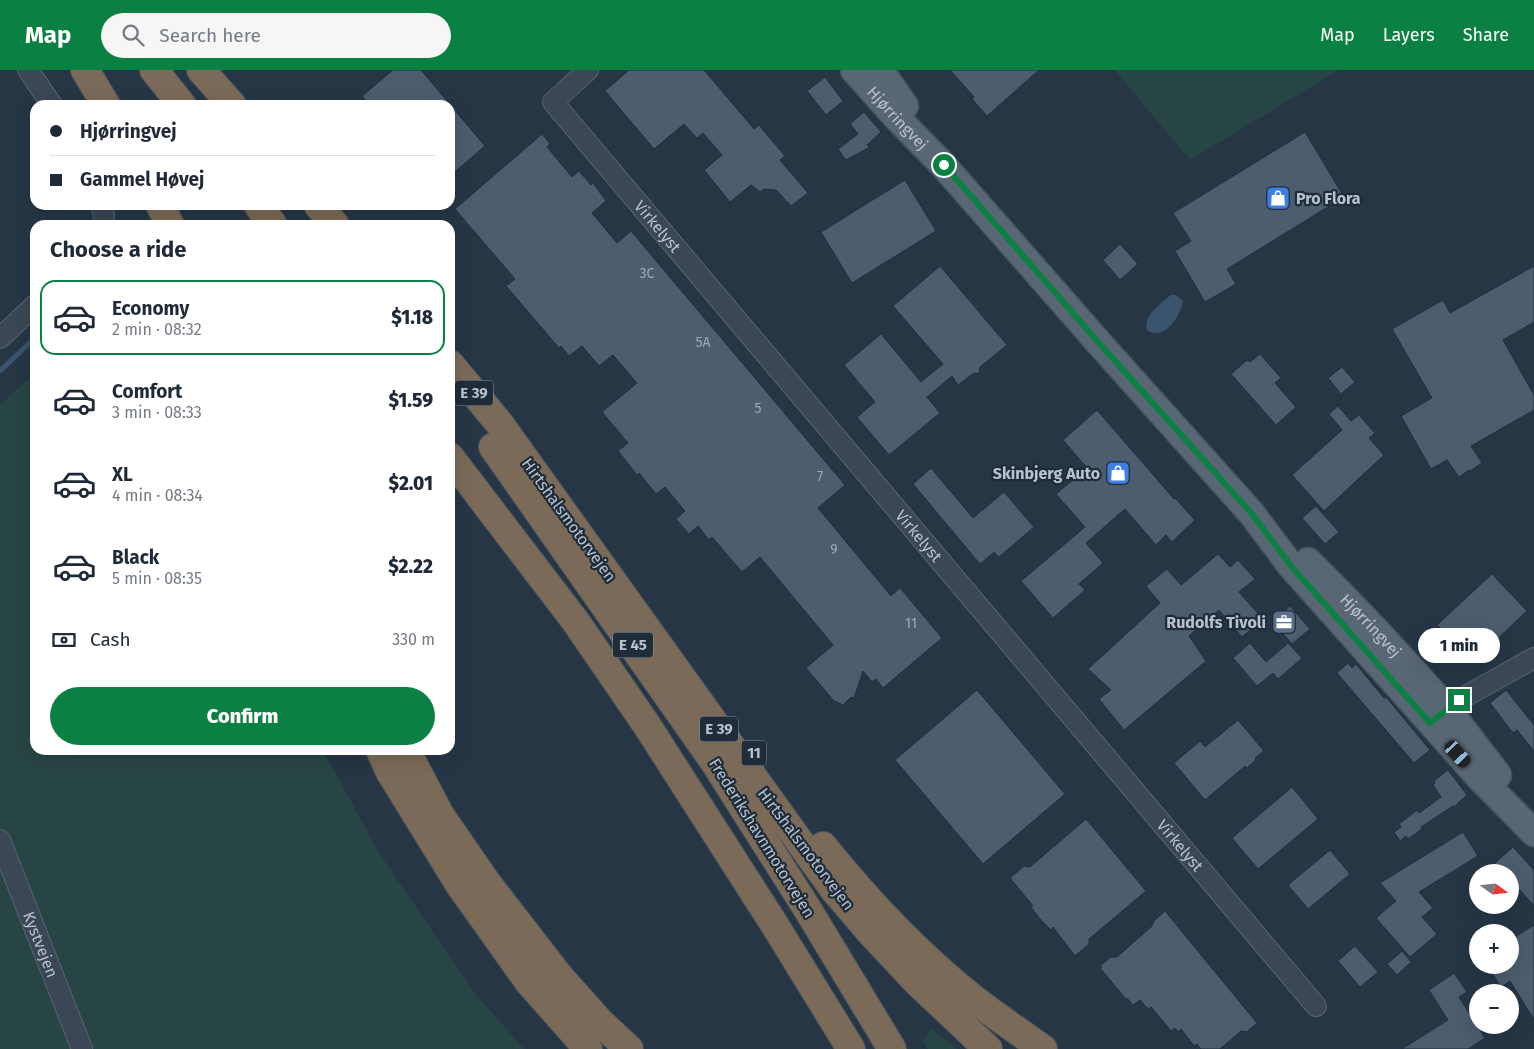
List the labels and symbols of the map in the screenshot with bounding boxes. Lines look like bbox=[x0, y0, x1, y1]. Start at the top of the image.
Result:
street label: Hjørringvej bbox=[864, 82, 932, 154]
route start bbox=[933, 154, 955, 176]
shop icon: Pro Flora bbox=[1265, 185, 1291, 211]
place label: Pro Flora bbox=[1296, 189, 1361, 208]
street label: Virkelyst bbox=[631, 196, 685, 256]
house number: 3C bbox=[640, 265, 655, 282]
house number: 5A bbox=[695, 334, 711, 351]
road number: E 39 bbox=[455, 380, 493, 406]
house number: 5 bbox=[754, 400, 762, 417]
street label: Hirtshalsmotorvejen bbox=[518, 454, 620, 586]
shop icon: Skinbjerg Auto bbox=[1105, 460, 1131, 486]
place label: Skinbjerg Auto bbox=[993, 464, 1100, 483]
house number: 7 bbox=[817, 468, 823, 485]
street label: Virkelyst bbox=[892, 506, 946, 566]
house number: 9 bbox=[830, 541, 838, 558]
street label: Hjørringvej bbox=[1336, 590, 1405, 661]
office icon: Rudolfs Tivoli bbox=[1271, 609, 1297, 635]
place label: Rudolfs Tivoli bbox=[1166, 613, 1266, 632]
house number: 11 bbox=[905, 615, 917, 632]
callout: 1 min bbox=[1418, 628, 1500, 662]
road number: E 45 bbox=[613, 632, 653, 658]
route end bbox=[1448, 689, 1470, 711]
road number: E 39 bbox=[700, 716, 738, 742]
car bbox=[1442, 738, 1473, 770]
road number: 11 bbox=[742, 740, 766, 766]
street label: Frederikshavnmotorvejen bbox=[705, 755, 819, 921]
street label: Hirtshalsmotorvejen bbox=[754, 784, 858, 914]
street label: Virkelyst bbox=[1153, 815, 1208, 875]
north arrow bbox=[1469, 864, 1519, 914]
street label: Kystvejen bbox=[19, 908, 62, 980]

